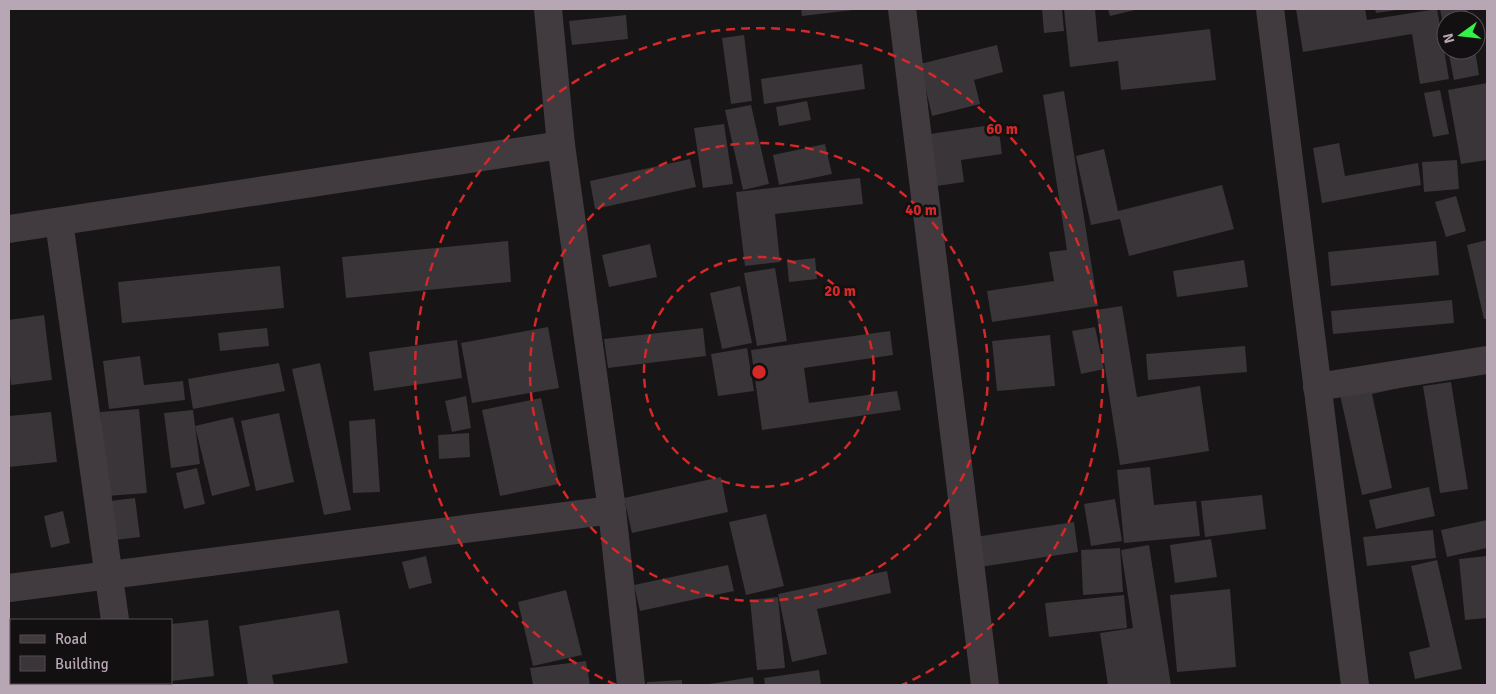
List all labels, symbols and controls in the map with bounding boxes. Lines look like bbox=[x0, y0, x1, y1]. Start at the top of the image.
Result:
north arrow bbox=[1436, 10, 1486, 60]
text: N bbox=[1439, 31, 1458, 45]
text: 60 m bbox=[986, 120, 1018, 138]
text: 40 m bbox=[905, 201, 937, 219]
text: 20 m bbox=[824, 282, 856, 300]
centre of rings bbox=[750, 363, 768, 381]
legend bbox=[10, 619, 172, 684]
text: Road bbox=[55, 630, 87, 648]
text: Building bbox=[55, 655, 109, 673]

